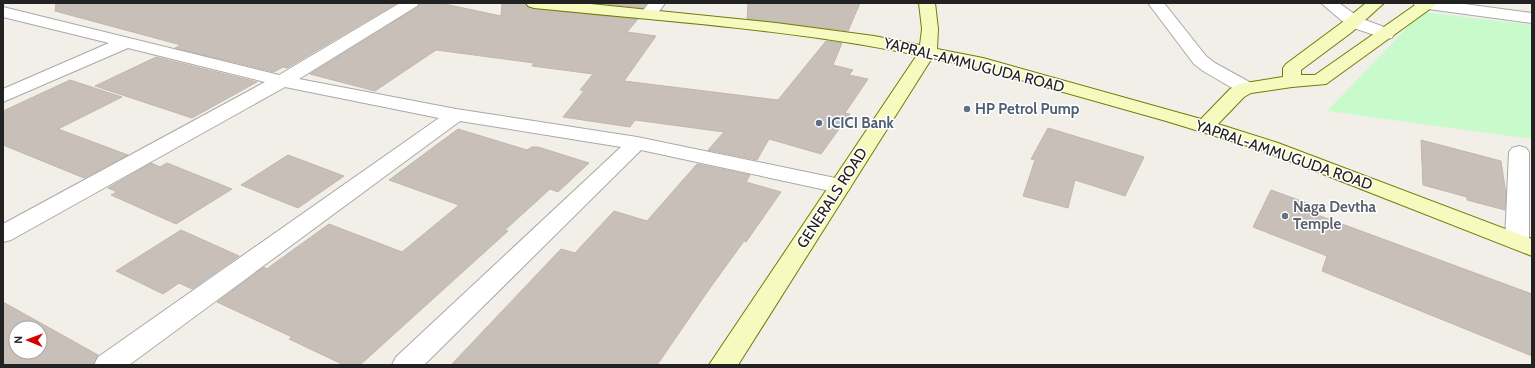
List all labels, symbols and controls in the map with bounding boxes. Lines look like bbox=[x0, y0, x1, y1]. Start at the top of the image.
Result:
street label: YAPRAL-AMMUGUDA ROAD bbox=[881, 34, 1066, 96]
place label: HP Petrol Pump bbox=[975, 100, 1080, 118]
marker: HP Petrol Pump bbox=[962, 104, 972, 114]
place label: ICICI Bank bbox=[827, 114, 894, 132]
street label: YAPRAL-AMMUGUDA ROAD bbox=[1192, 116, 1375, 194]
marker: ICICI Bank bbox=[814, 118, 824, 128]
street label: GENERALS ROAD bbox=[793, 144, 871, 251]
place label: Naga Devtha Temple bbox=[1293, 198, 1377, 233]
marker: Naga Devtha Temple bbox=[1280, 211, 1290, 221]
north arrow bbox=[8, 320, 48, 360]
text: N bbox=[11, 336, 25, 344]

